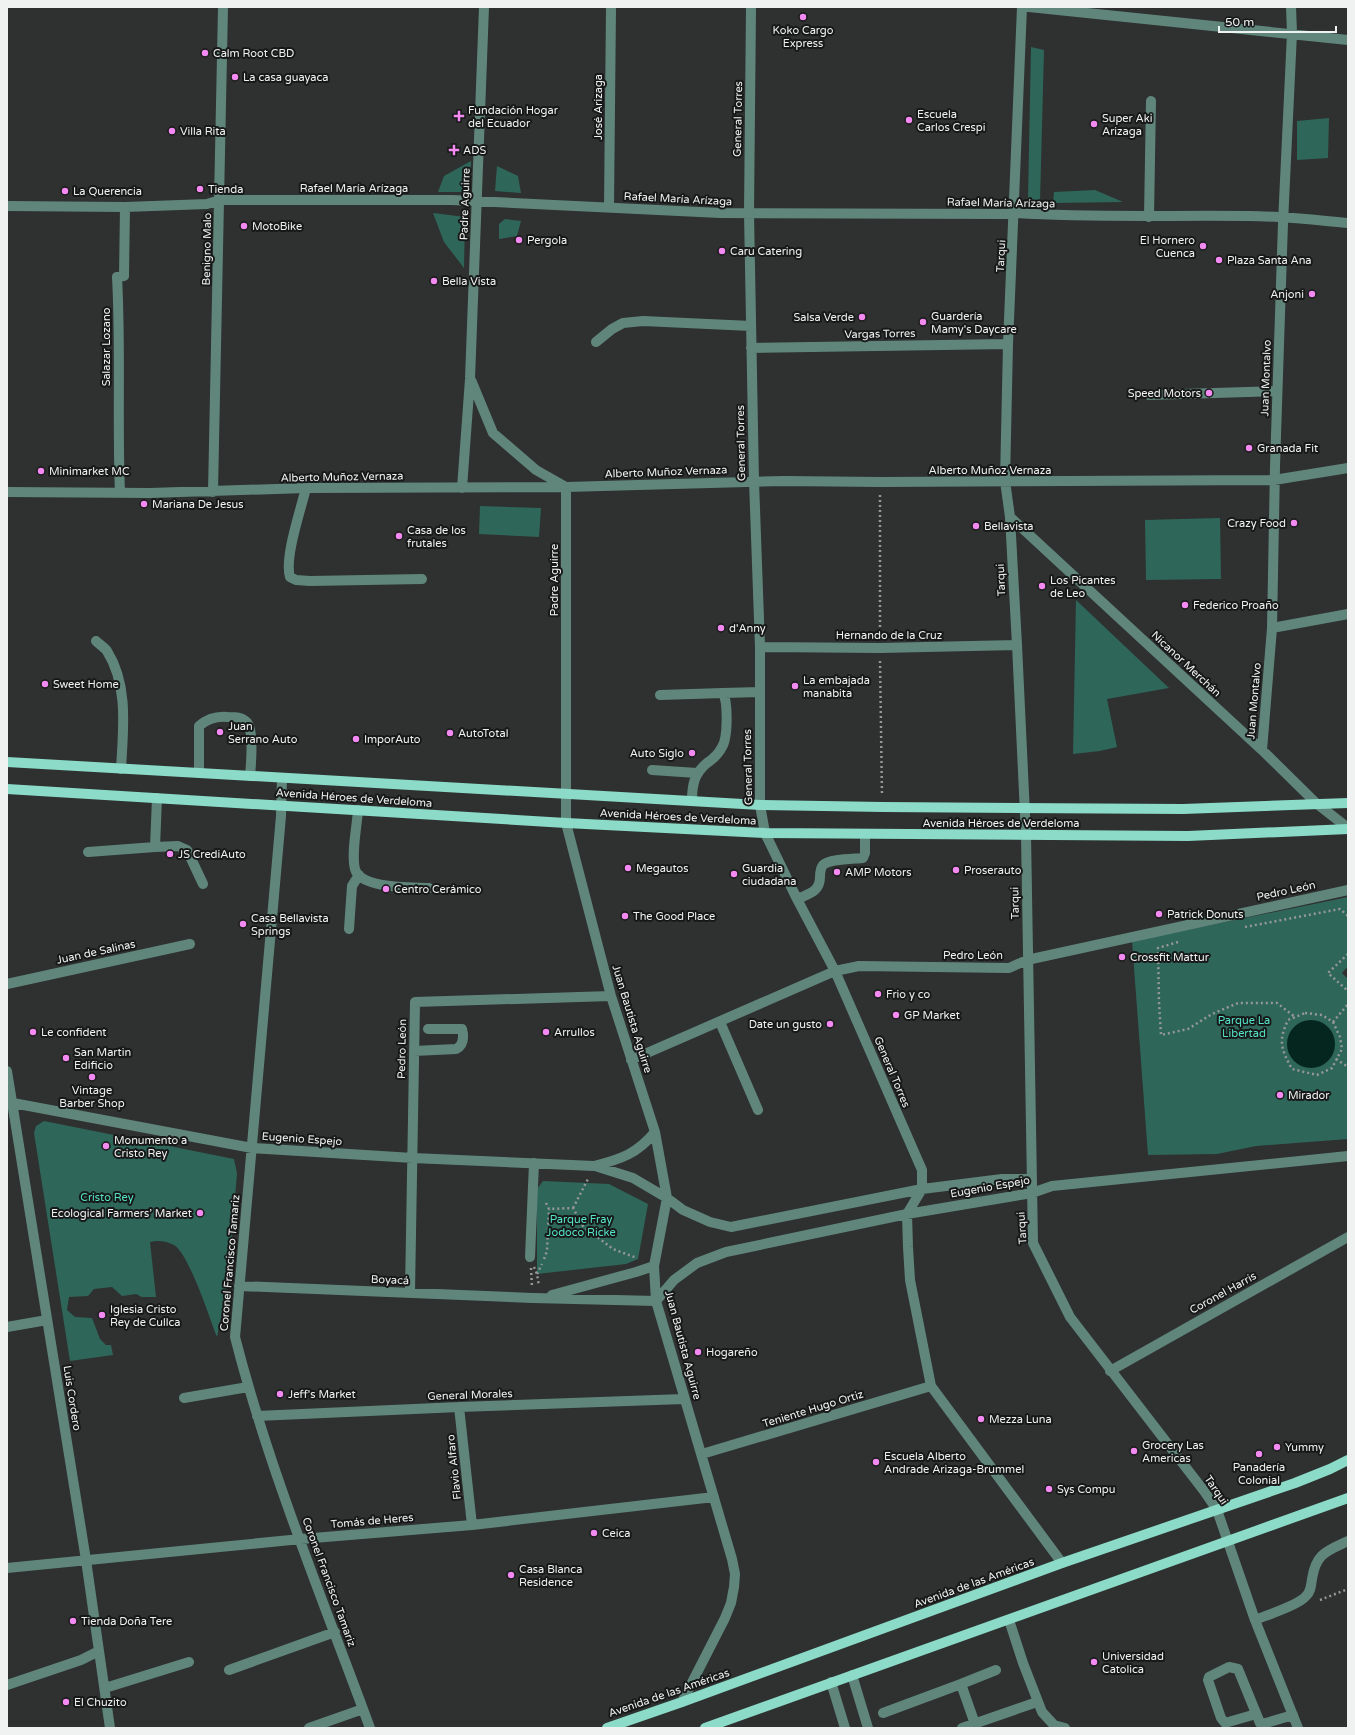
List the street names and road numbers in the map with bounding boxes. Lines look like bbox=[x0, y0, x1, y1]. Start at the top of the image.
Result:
street label: José Arizaga bbox=[592, 74, 605, 140]
street label: General Torres bbox=[731, 81, 745, 157]
street label: Padre Aguirre bbox=[457, 168, 473, 240]
street label: Rafael María Arízaga bbox=[300, 182, 408, 195]
street label: Rafael María Arízaga bbox=[623, 190, 733, 208]
street label: Rafael María Arízaga bbox=[947, 196, 1055, 210]
street label: Benigno Malo bbox=[200, 212, 214, 285]
street label: Tarqui bbox=[994, 239, 1008, 273]
street label: Salazar Lozano bbox=[100, 307, 113, 386]
street label: Vargas Torres bbox=[844, 327, 916, 341]
street label: Juan Montalvo bbox=[1258, 339, 1274, 417]
street label: General Torres bbox=[734, 405, 748, 481]
street label: Alberto Muñoz Vernaza bbox=[604, 463, 728, 481]
street label: Alberto Muñoz Vernaza bbox=[929, 464, 1051, 477]
street label: Alberto Muñoz Vernaza bbox=[280, 469, 404, 485]
street label: Padre Aguirre bbox=[548, 544, 561, 616]
street label: Tarqui bbox=[994, 563, 1008, 597]
street label: Hernando de la Cruz bbox=[836, 629, 943, 642]
street label: Nicanor Merchán bbox=[1149, 629, 1223, 699]
street label: Juan Montalvo bbox=[1244, 662, 1264, 740]
street label: General Torres bbox=[741, 729, 755, 805]
street label: Avenida Héroes de Verdeloma bbox=[275, 786, 433, 810]
street label: Avenida Héroes de Verdeloma bbox=[599, 806, 757, 828]
street label: Avenida Héroes de Verdeloma bbox=[923, 817, 1079, 830]
street label: Pedro León bbox=[1255, 878, 1317, 904]
street label: Tarqui bbox=[1008, 887, 1022, 919]
street label: Juan de Salinas bbox=[55, 937, 137, 967]
street label: Pedro León bbox=[943, 949, 1003, 962]
street label: Juan Bautista Aguirre bbox=[609, 963, 655, 1075]
street label: Pedro León bbox=[395, 1019, 409, 1079]
street label: General Torres bbox=[871, 1035, 913, 1109]
street label: Eugenio Espejo bbox=[261, 1130, 343, 1148]
street label: Eugenio Espejo bbox=[949, 1174, 1031, 1200]
street label: Coronel Francisco Tamariz bbox=[218, 1194, 242, 1332]
street label: Tarqui bbox=[1014, 1211, 1030, 1245]
street label: Coronel Harris bbox=[1187, 1269, 1259, 1317]
street label: Boyacá bbox=[371, 1273, 409, 1287]
street label: Juan Bautista Aguirre bbox=[662, 1289, 704, 1401]
street label: Luis Cordero bbox=[60, 1364, 84, 1432]
street label: General Morales bbox=[427, 1387, 513, 1403]
street label: Teniente Hugo Ortiz bbox=[761, 1387, 865, 1430]
street label: Flavio Alfaro bbox=[444, 1434, 464, 1500]
street label: Tarqui bbox=[1202, 1473, 1230, 1507]
street label: Tomás de Heres bbox=[330, 1511, 414, 1531]
street label: Coronel Francisco Tamariz bbox=[299, 1515, 359, 1649]
street label: Avenida de las Américas bbox=[912, 1555, 1036, 1611]
street label: Avenida de las Américas bbox=[607, 1666, 731, 1720]

